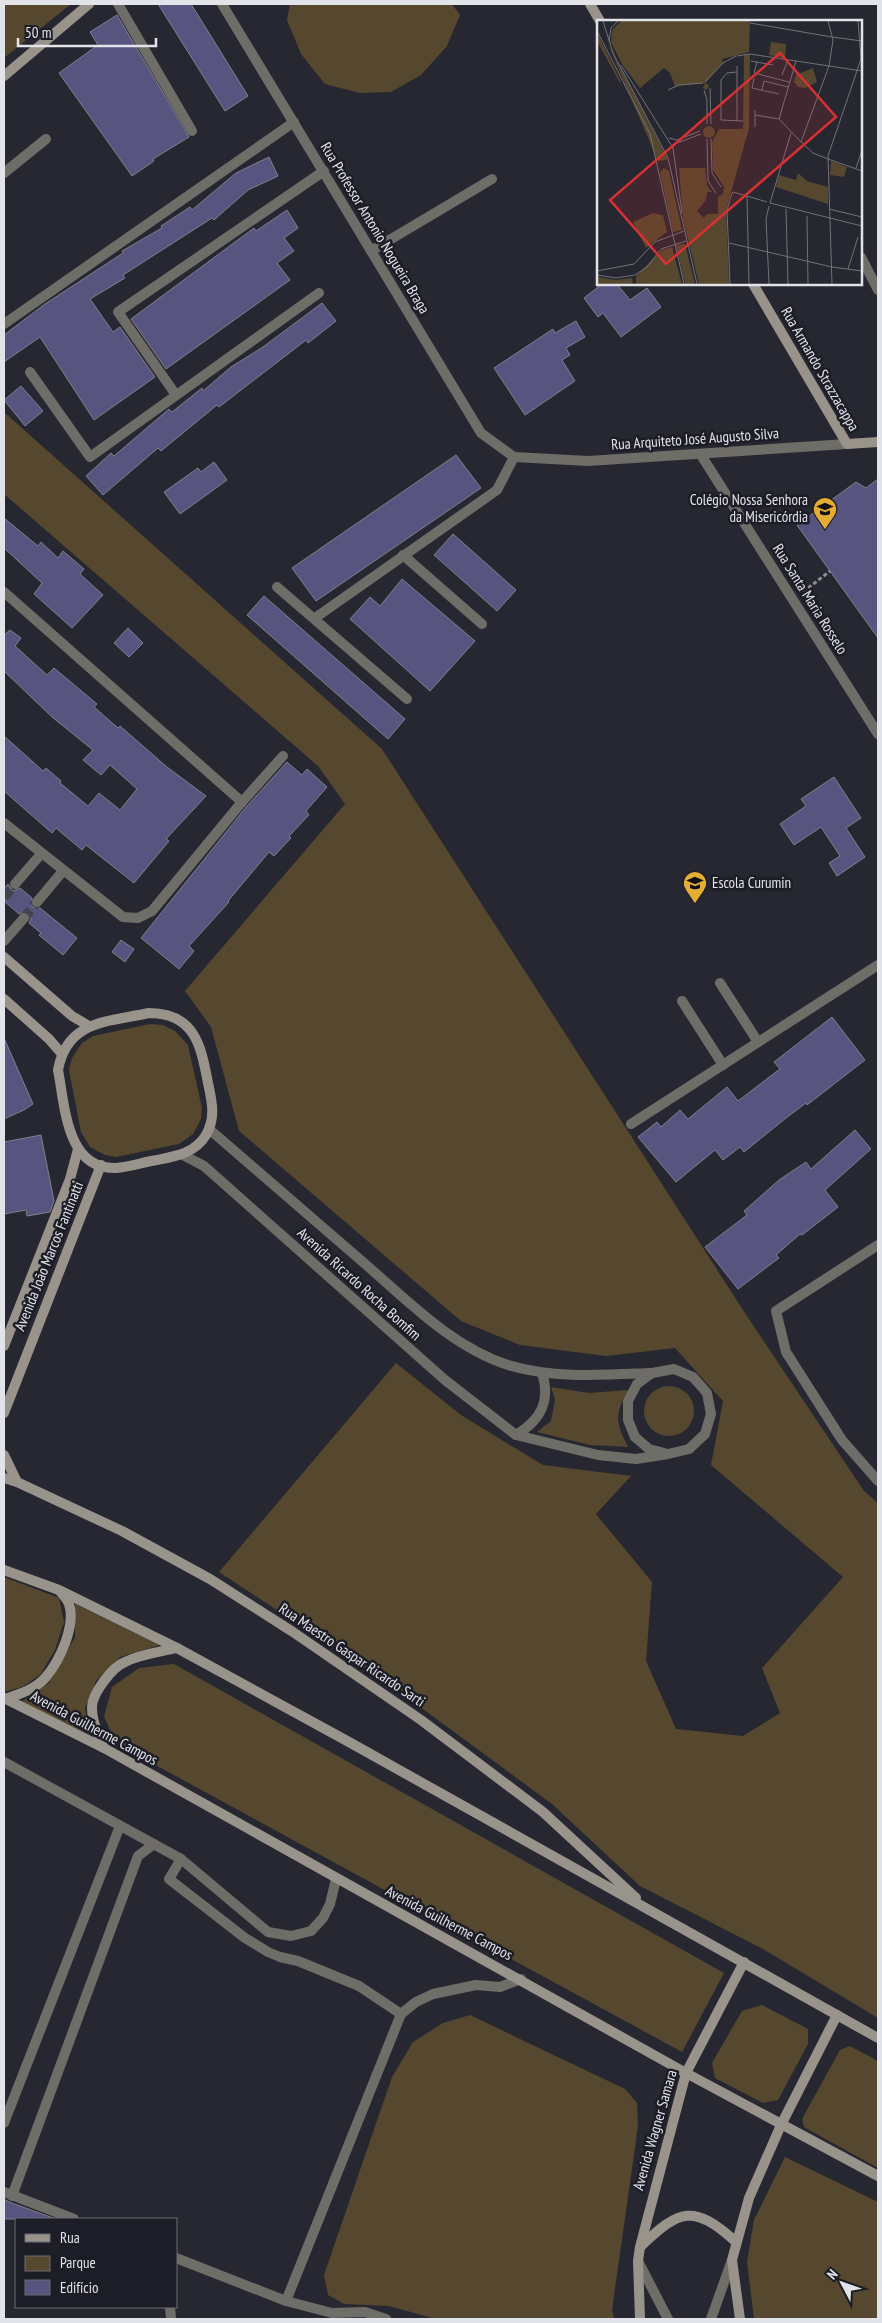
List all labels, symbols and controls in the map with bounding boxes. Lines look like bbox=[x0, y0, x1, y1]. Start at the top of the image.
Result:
scale bar bbox=[18, 15, 155, 47]
inset map bbox=[597, 20, 862, 285]
text: 50 m bbox=[25, 23, 51, 42]
street label: Rua Professor Antonio Nogueira Braga bbox=[317, 139, 434, 317]
street label: Rua Armando Strazzacappa bbox=[777, 303, 864, 434]
street label: Rua Arquiteto José Augusto Silva bbox=[610, 423, 780, 454]
place label: Colégio Nossa Senhora da Misericórdia bbox=[690, 490, 808, 526]
school or university icon: Colégio Nossa Senhora da Misericórdia bbox=[812, 496, 838, 530]
street label: Rua Santa Maria Rosselo bbox=[769, 540, 852, 658]
school or university icon: Escola Curumin bbox=[682, 870, 708, 904]
place label: Escola Curumin bbox=[712, 873, 791, 892]
street label: Avenida João Marcos Fantinatti bbox=[10, 1178, 87, 1333]
street label: Avenida Ricardo Rocha Bomfim bbox=[293, 1223, 425, 1344]
street label: Rua Maestro Gaspar Ricardo Sarti bbox=[276, 1599, 429, 1711]
street label: Avenida Guilherme Campos bbox=[27, 1686, 161, 1769]
street label: Avenida Guilherme Campos bbox=[382, 1881, 516, 1964]
street label: Avenida Wagner Samara bbox=[628, 2067, 681, 2192]
legend bbox=[15, 2218, 178, 2308]
text: Rua bbox=[60, 2228, 80, 2247]
text: Parque bbox=[60, 2253, 96, 2272]
north arrow bbox=[817, 2258, 867, 2308]
text: N bbox=[823, 2266, 841, 2283]
text: Edifício bbox=[60, 2278, 98, 2297]

